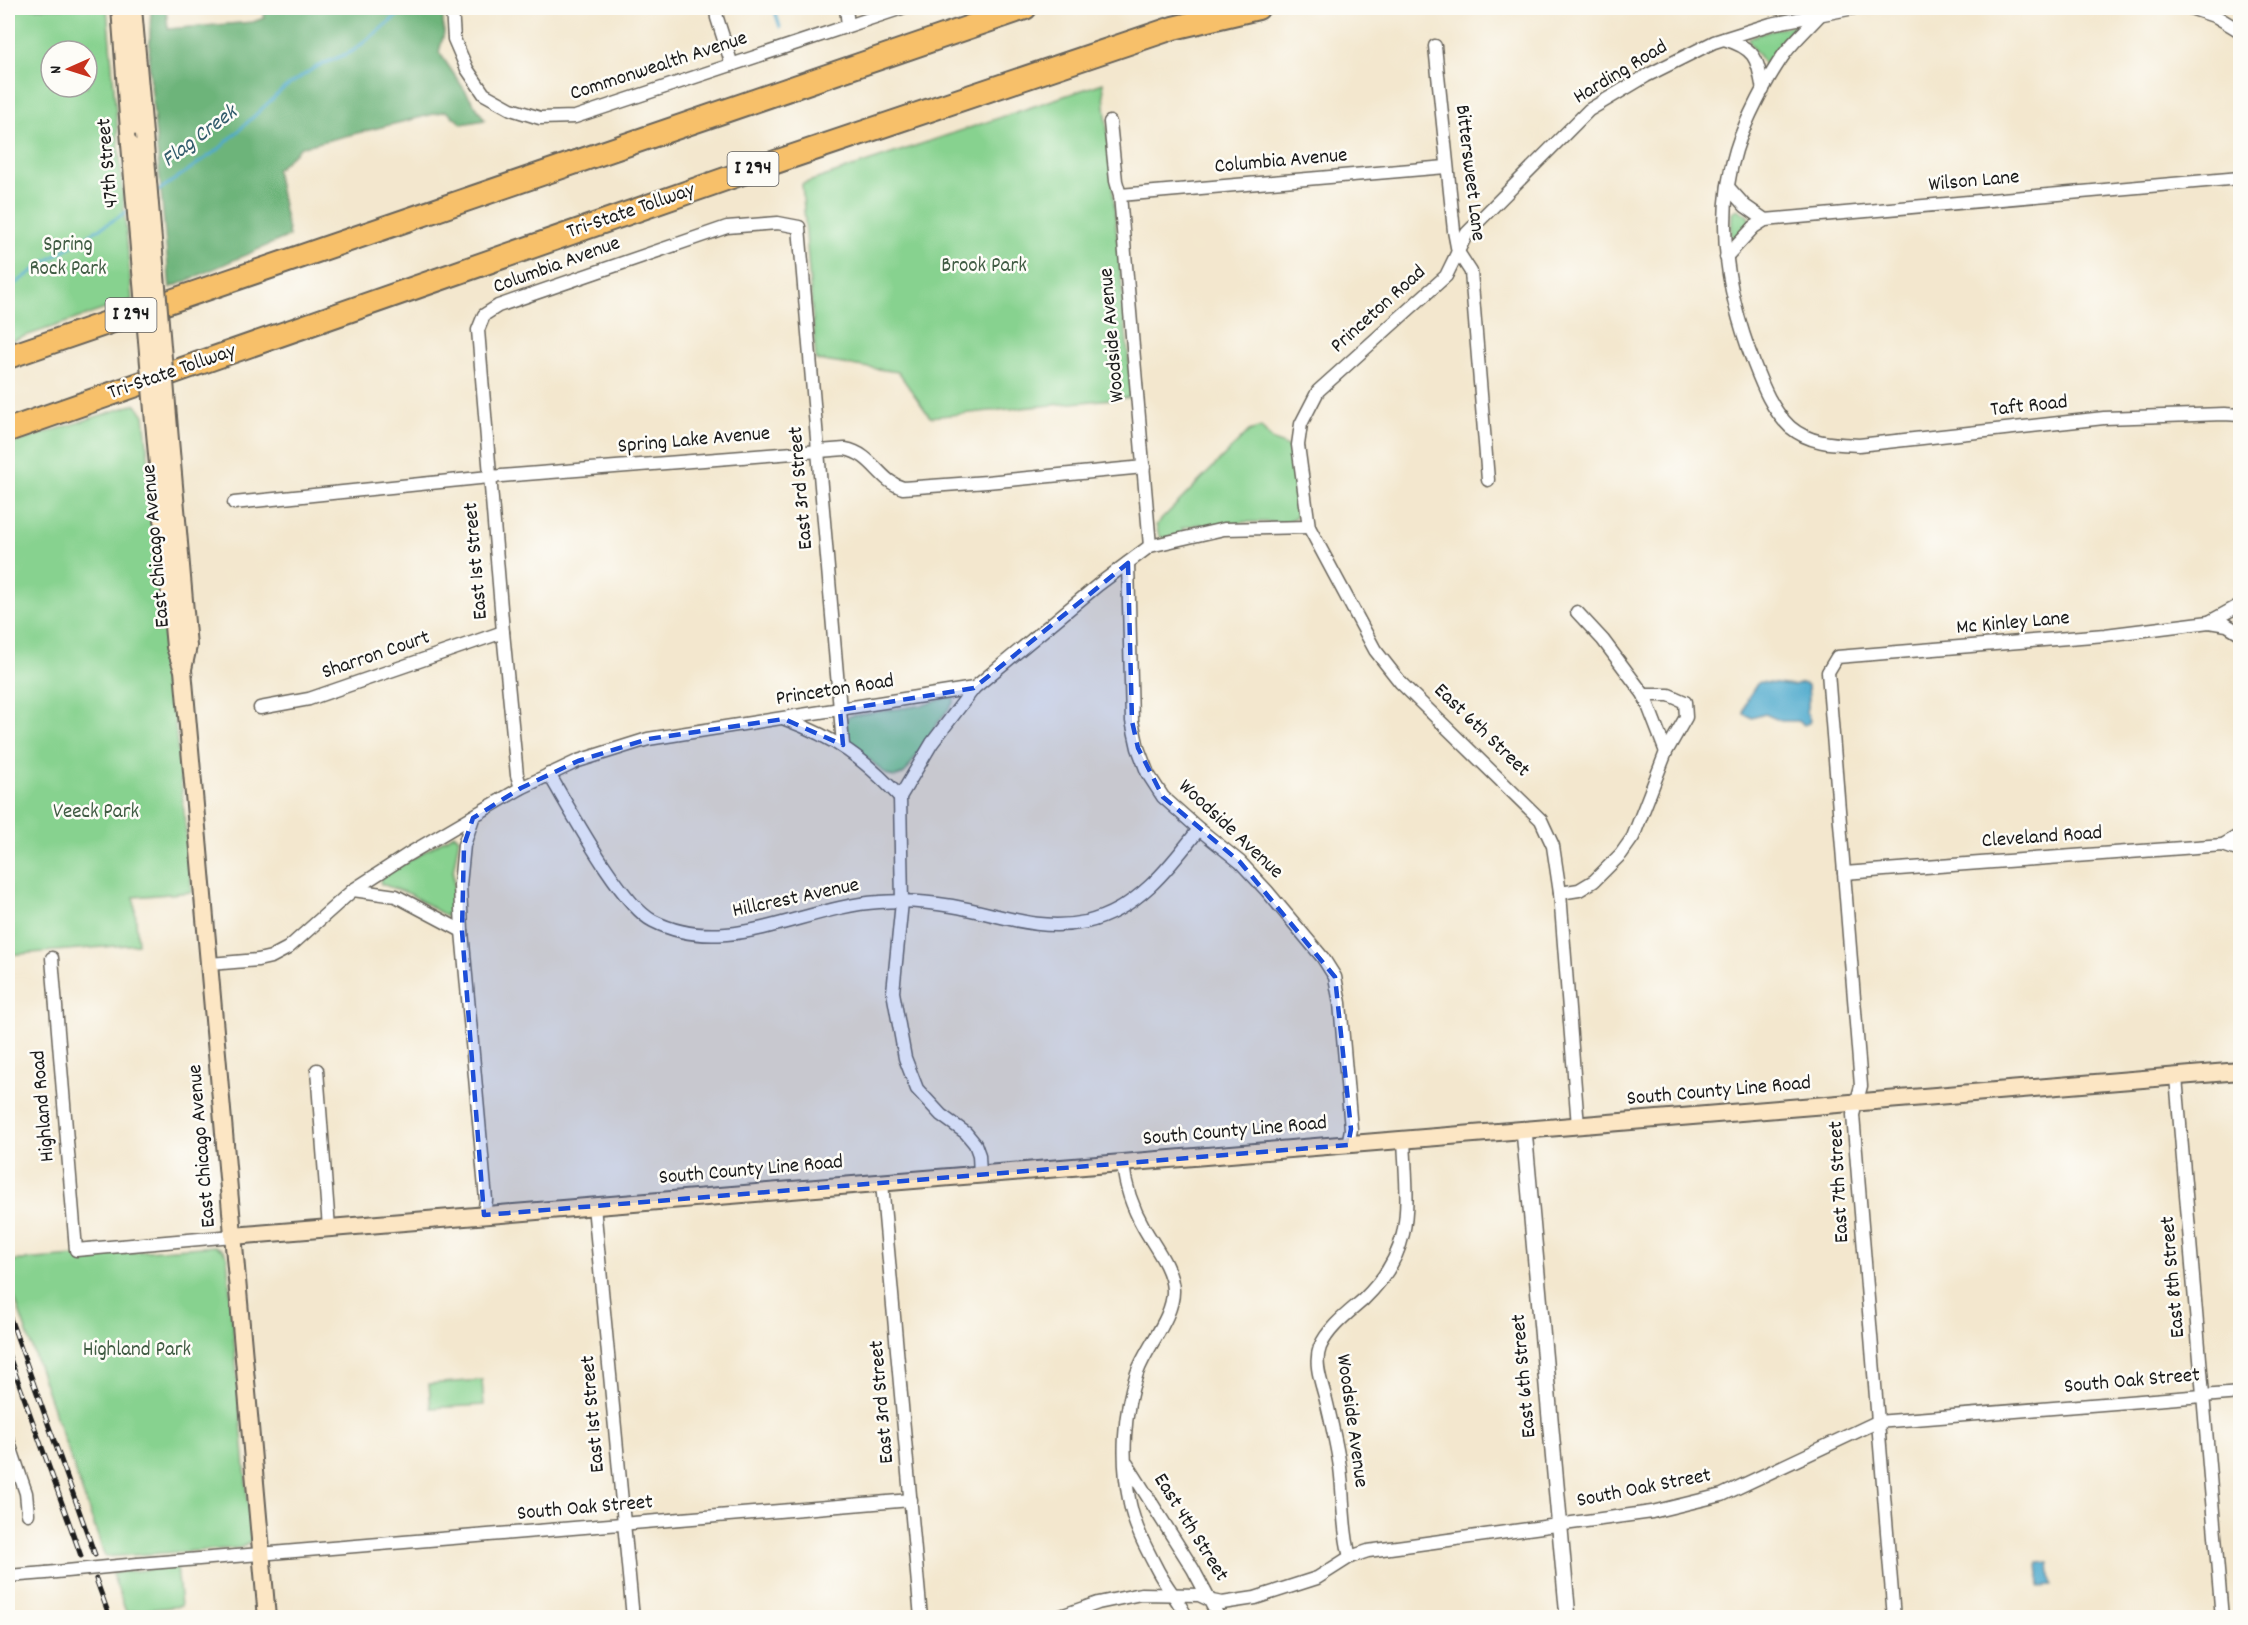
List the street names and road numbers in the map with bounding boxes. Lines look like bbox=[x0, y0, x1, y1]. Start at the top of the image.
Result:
street label: Commonwealth Avenue bbox=[566, 24, 752, 110]
street label: Harding Road bbox=[1568, 33, 1674, 113]
street label: Bittersweet Lane bbox=[1446, 103, 1492, 243]
street label: 47th Street bbox=[90, 117, 128, 209]
street label: Columbia Avenue bbox=[1213, 141, 1349, 183]
road number: I 294 bbox=[728, 152, 778, 186]
street label: Wilson Lane bbox=[1927, 163, 2021, 201]
street label: Tri-State Tollway bbox=[563, 176, 700, 248]
street label: Columbia Avenue bbox=[489, 229, 625, 303]
street label: Princeton Road bbox=[1325, 259, 1433, 361]
street label: Woodside Avenue bbox=[1092, 267, 1134, 403]
road number: I 294 bbox=[106, 298, 156, 332]
street label: Tri-State Tollway bbox=[104, 337, 241, 409]
street label: Taft Road bbox=[1989, 388, 2069, 426]
street label: Spring Lake Avenue bbox=[617, 419, 771, 463]
street label: East 3rd Street bbox=[782, 425, 822, 551]
street label: East Chicago Avenue bbox=[135, 463, 179, 629]
street label: East 1st Street bbox=[457, 501, 497, 621]
street label: Mc Kinley Lane bbox=[1955, 604, 2071, 644]
street label: Sharron Court bbox=[318, 623, 434, 688]
street label: Princeton Road bbox=[774, 667, 896, 715]
street label: East 6th Street bbox=[1426, 677, 1536, 785]
street label: Woodside Avenue bbox=[1171, 773, 1289, 887]
street label: Cleveland Road bbox=[1981, 819, 2103, 857]
street label: Hillcrest Avenue bbox=[730, 871, 862, 927]
street label: Highland Road bbox=[24, 1049, 64, 1163]
street label: East Chicago Avenue bbox=[181, 1063, 225, 1229]
street label: South County Line Road bbox=[1626, 1069, 1812, 1115]
street label: South County Line Road bbox=[1142, 1109, 1328, 1155]
street label: East 7th Street bbox=[1822, 1120, 1858, 1244]
street label: South County Line Road bbox=[658, 1148, 844, 1194]
street label: East 8th Street bbox=[2154, 1214, 2194, 1339]
street label: East 6th Street bbox=[1505, 1313, 1545, 1439]
street label: East 3rd Street bbox=[863, 1339, 903, 1465]
street label: Woodside Avenue bbox=[1327, 1352, 1375, 1490]
street label: East 1st Street bbox=[574, 1354, 614, 1474]
street label: South Oak Street bbox=[2063, 1361, 2201, 1403]
street label: South Oak Street bbox=[1574, 1461, 1714, 1517]
street label: East 4th Street bbox=[1145, 1468, 1235, 1588]
street label: South Oak Street bbox=[516, 1488, 654, 1530]

